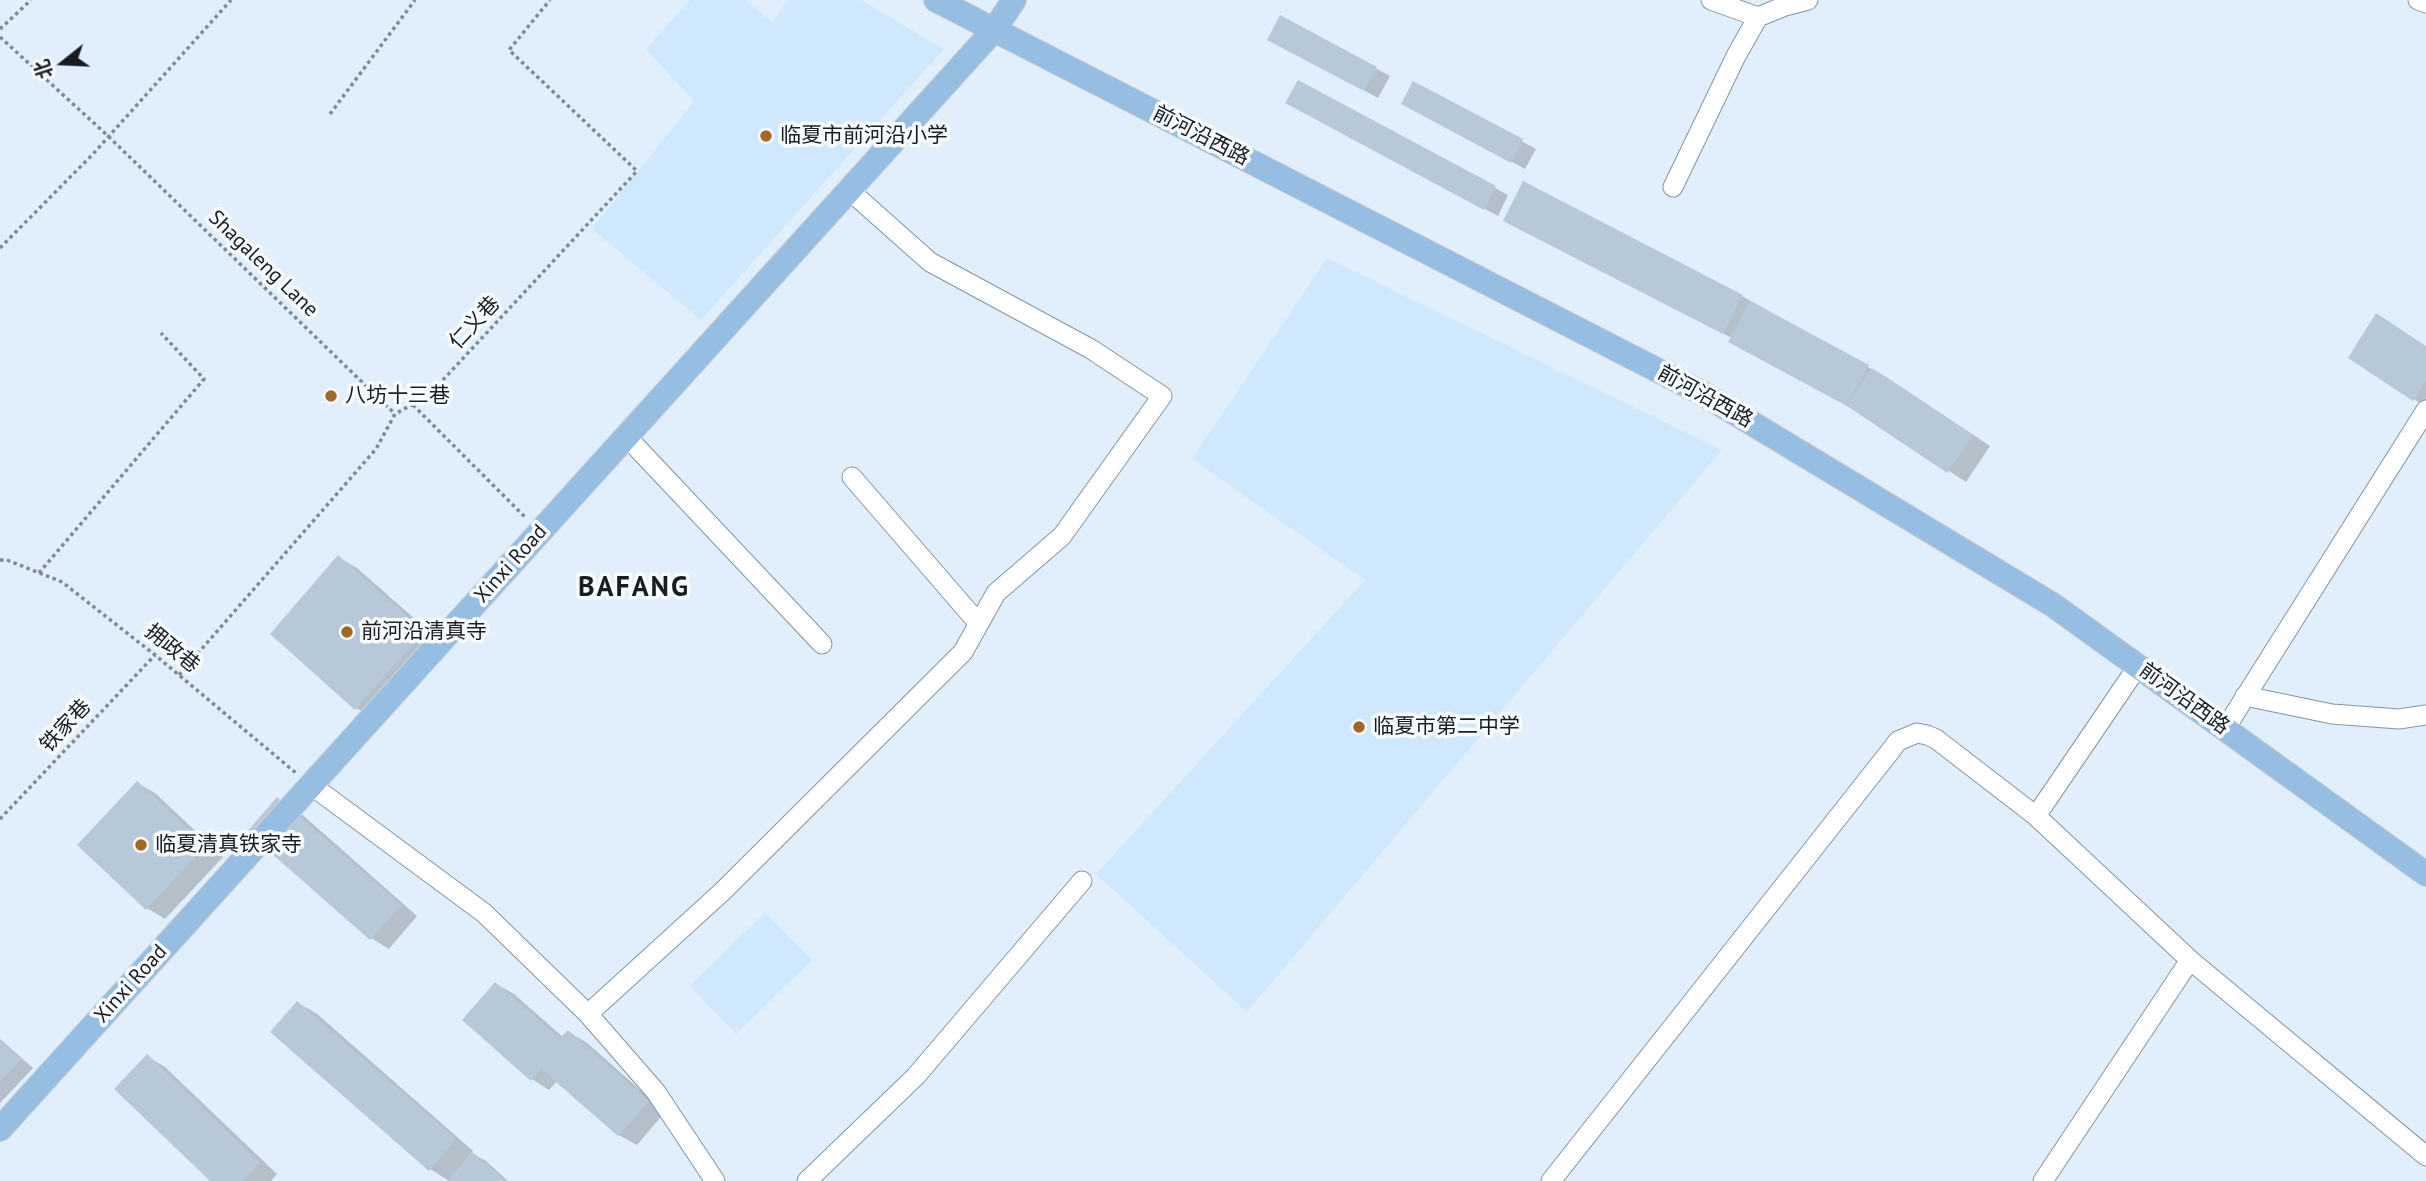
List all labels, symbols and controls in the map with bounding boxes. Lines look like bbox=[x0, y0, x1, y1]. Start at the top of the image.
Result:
north arrow bbox=[28, 28, 98, 98]
text: 北 bbox=[29, 57, 57, 82]
street label: 前河沿西路 bbox=[1149, 101, 1253, 171]
place label: 临夏市前河沿小学 bbox=[780, 123, 948, 149]
marker: 临夏市前河沿小学 bbox=[758, 128, 774, 144]
street label: Shagaleng Lane bbox=[203, 205, 323, 323]
street label: 仁义巷 bbox=[444, 291, 506, 355]
street label: 前河沿西路 bbox=[1653, 361, 1757, 433]
place label: 八坊十三巷 bbox=[345, 383, 450, 409]
marker: 八坊十三巷 bbox=[323, 388, 339, 404]
street label: Xinxi Road bbox=[469, 520, 553, 608]
district label: BAFANG bbox=[579, 571, 689, 605]
street label: 拥政巷 bbox=[140, 619, 204, 679]
place label: 前河沿清真寺 bbox=[361, 619, 487, 645]
marker: 前河沿清真寺 bbox=[339, 624, 355, 640]
street label: 前河沿西路 bbox=[2134, 658, 2234, 740]
street label: 铁家巷 bbox=[35, 694, 97, 758]
place label: 临夏市第二中学 bbox=[1373, 714, 1520, 740]
marker: 临夏市第二中学 bbox=[1351, 719, 1367, 735]
place label: 临夏清真铁家寺 bbox=[155, 832, 302, 858]
marker: 临夏清真铁家寺 bbox=[133, 837, 149, 853]
street label: Xinxi Road bbox=[89, 940, 173, 1028]

